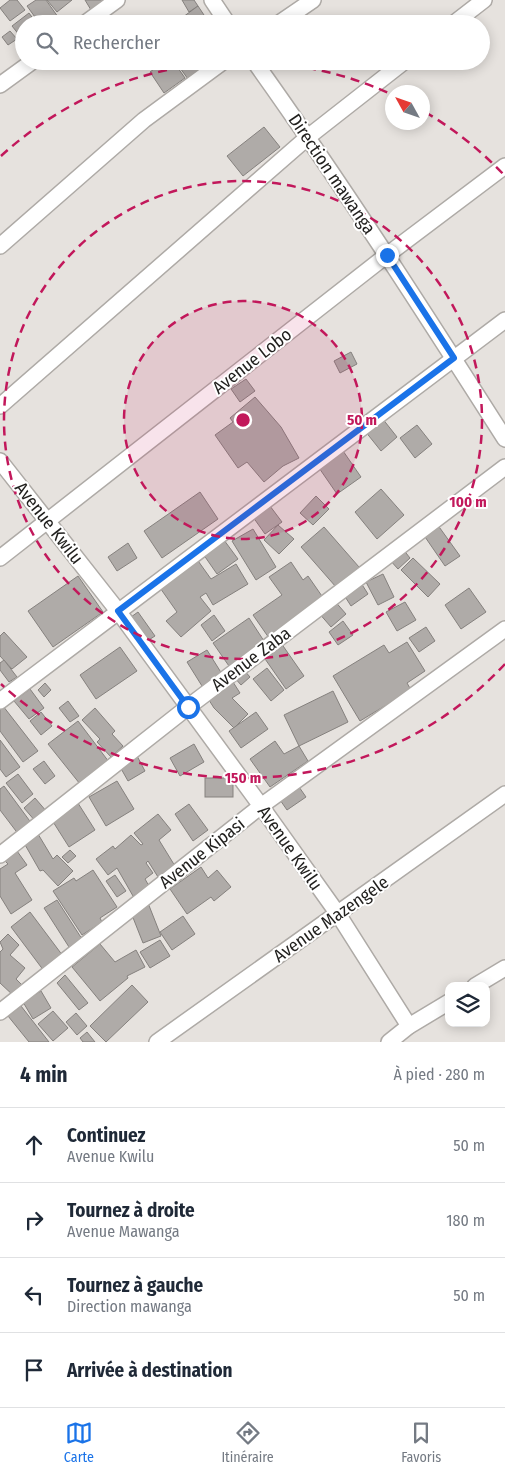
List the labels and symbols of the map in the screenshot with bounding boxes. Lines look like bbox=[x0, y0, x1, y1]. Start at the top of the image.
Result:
north arrow bbox=[385, 85, 430, 130]
street label: Direction mawanga bbox=[284, 110, 380, 238]
route end bbox=[376, 244, 399, 267]
street label: Avenue Lobo bbox=[208, 323, 296, 399]
centre of rings bbox=[234, 411, 252, 429]
text: 50 m bbox=[347, 411, 377, 429]
street label: Avenue Kwilu bbox=[10, 478, 88, 568]
text: 100 m bbox=[449, 493, 487, 511]
street label: Avenue Zaba bbox=[207, 622, 295, 696]
route start bbox=[177, 696, 200, 719]
text: 150 m bbox=[225, 769, 261, 787]
street label: Avenue Kwilu bbox=[253, 801, 327, 895]
street label: Avenue Kipasi bbox=[155, 813, 249, 893]
street label: Avenue Mazengele bbox=[269, 871, 393, 967]

